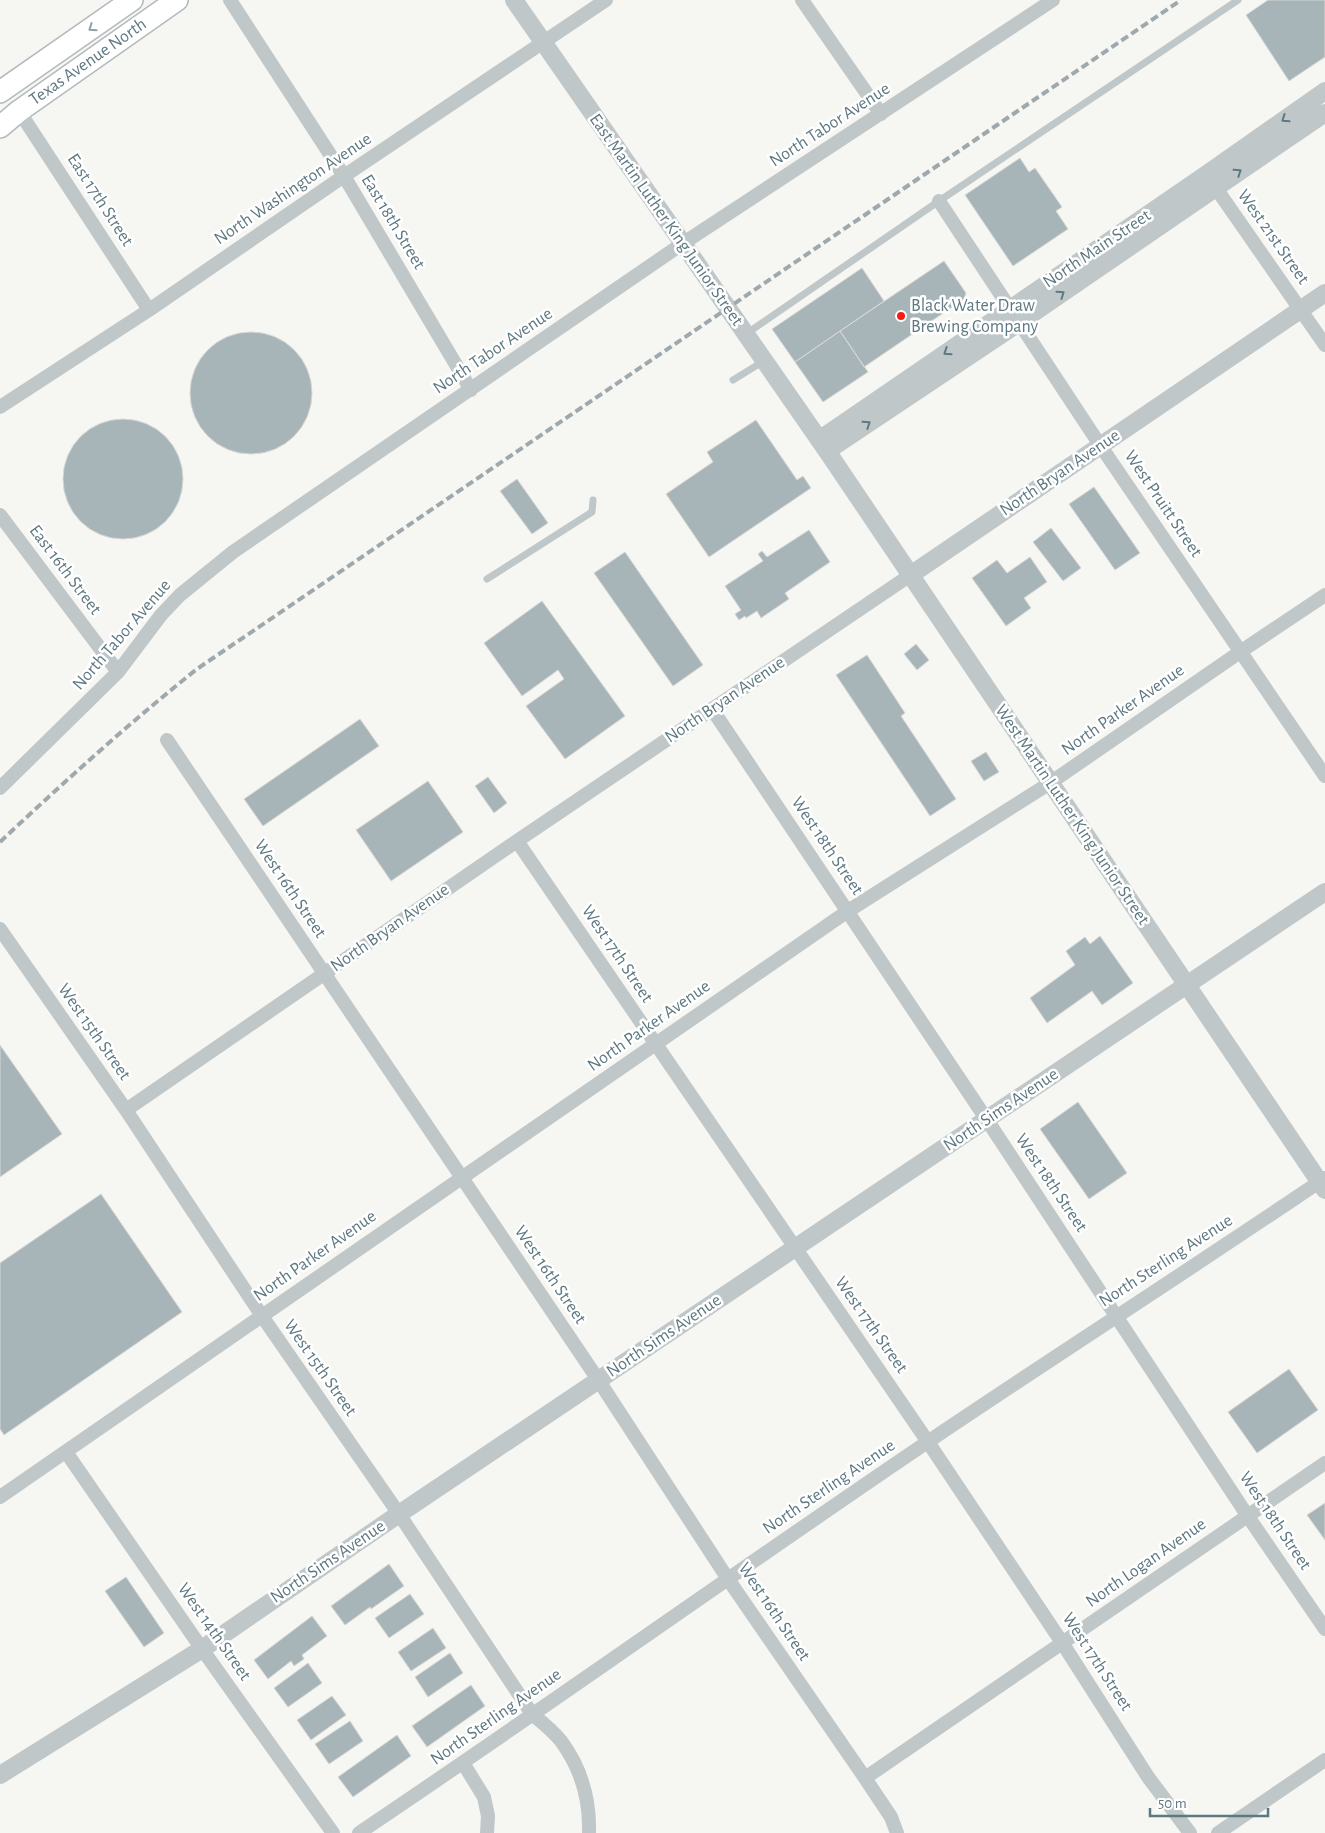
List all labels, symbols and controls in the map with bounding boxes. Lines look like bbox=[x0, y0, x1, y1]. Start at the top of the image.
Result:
street label: Texas Avenue North bbox=[26, 15, 150, 109]
one-way arrow bbox=[88, 22, 98, 31]
street label: North Tabor Avenue bbox=[767, 79, 893, 171]
street label: East Martin Luther King Junior Street bbox=[586, 111, 746, 330]
one-way arrow bbox=[1281, 113, 1291, 122]
street label: North Washington Avenue bbox=[211, 130, 375, 248]
street label: East 17th Street bbox=[64, 151, 137, 250]
one-way arrow bbox=[1232, 169, 1242, 178]
street label: East 18th Street bbox=[358, 171, 428, 273]
street label: West 21st Street bbox=[1234, 186, 1312, 288]
street label: North Main Street bbox=[1040, 206, 1154, 292]
one-way arrow bbox=[1055, 291, 1064, 300]
place label: Black Water Draw Brewing Company bbox=[911, 297, 1038, 336]
street label: North Tabor Avenue bbox=[430, 305, 556, 397]
marker: Black Water Draw Brewing Company bbox=[895, 310, 907, 322]
one-way arrow bbox=[943, 346, 953, 355]
one-way arrow bbox=[862, 421, 871, 430]
street label: North Bryan Avenue bbox=[997, 426, 1123, 520]
street label: West Pruitt Street bbox=[1121, 447, 1205, 561]
street label: East 16th Street bbox=[26, 522, 105, 618]
street label: North Tabor Avenue bbox=[69, 576, 175, 694]
street label: North Bryan Avenue bbox=[662, 653, 788, 747]
street label: North Parker Avenue bbox=[1059, 661, 1187, 759]
street label: West Martin Luther King Junior Street bbox=[992, 702, 1153, 929]
street label: West 18th Street bbox=[788, 794, 867, 899]
street label: West 16th Street bbox=[251, 837, 329, 942]
street label: North Bryan Avenue bbox=[327, 880, 453, 976]
street label: West 17th Street bbox=[578, 902, 656, 1006]
street label: North Parker Avenue bbox=[585, 977, 713, 1075]
street label: West 15th Street bbox=[54, 981, 134, 1084]
street label: North Sims Avenue bbox=[940, 1065, 1062, 1155]
street label: West 18th Street bbox=[1012, 1131, 1091, 1236]
street label: North Parker Avenue bbox=[251, 1207, 379, 1305]
street label: North Sterling Avenue bbox=[1096, 1211, 1236, 1311]
street label: West 16th Street bbox=[511, 1223, 589, 1328]
street label: West 17th Street bbox=[831, 1274, 911, 1377]
street label: North Sims Avenue bbox=[603, 1291, 725, 1381]
street label: West 15th Street bbox=[280, 1317, 360, 1420]
street label: North Sterling Avenue bbox=[760, 1436, 898, 1538]
street label: West 18th Street bbox=[1236, 1469, 1315, 1574]
street label: North Logan Avenue bbox=[1083, 1515, 1209, 1611]
street label: North Sims Avenue bbox=[267, 1517, 389, 1607]
street label: West 16th Street bbox=[735, 1560, 813, 1665]
street label: West 14th Street bbox=[174, 1580, 254, 1684]
street label: West 17th Street bbox=[1059, 1610, 1135, 1715]
street label: North Sterling Avenue bbox=[427, 1665, 565, 1769]
scale bar bbox=[1150, 1786, 1268, 1818]
text: 50 m bbox=[1158, 1796, 1187, 1811]

